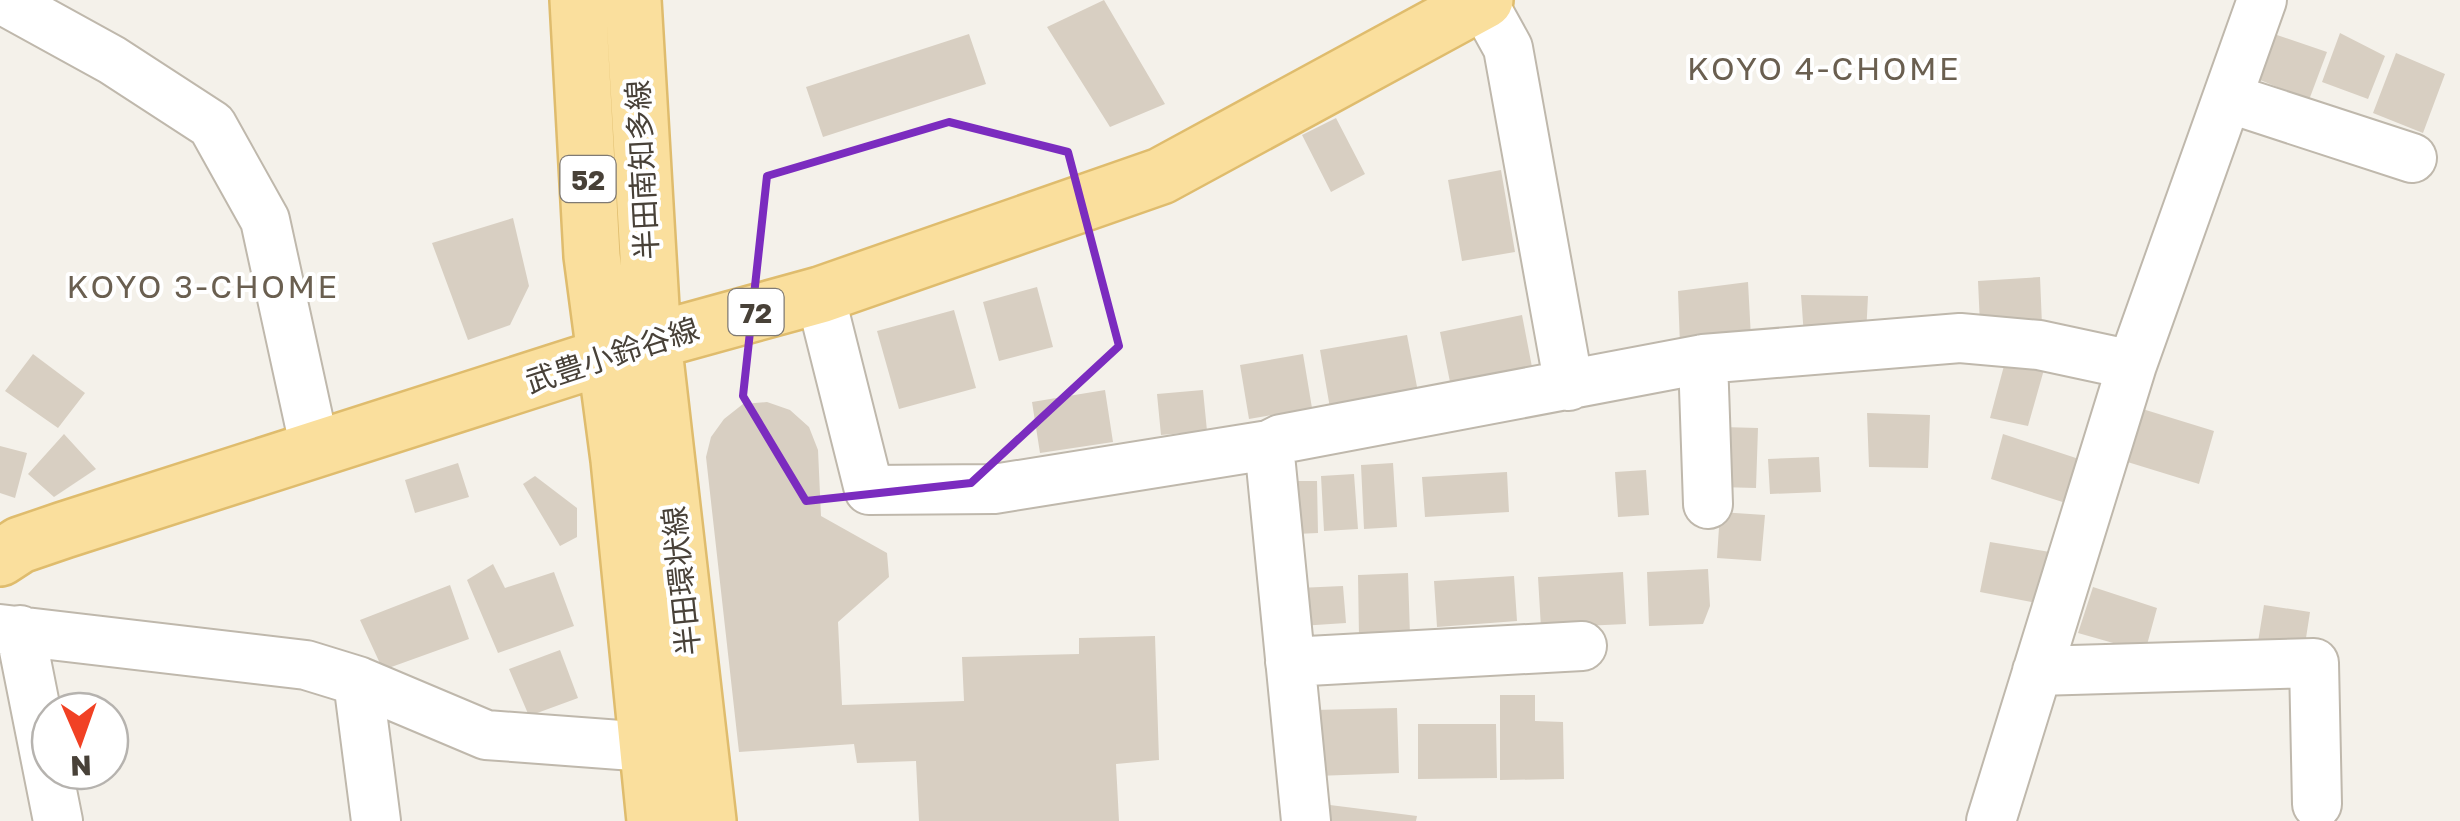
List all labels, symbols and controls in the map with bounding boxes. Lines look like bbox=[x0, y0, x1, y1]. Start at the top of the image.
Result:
district label: KOYO 4-CHOME bbox=[1687, 49, 1961, 87]
street label: 半田南知多線 bbox=[619, 79, 665, 261]
road number: 52 bbox=[560, 156, 616, 202]
district label: KOYO 3-CHOME bbox=[66, 267, 340, 305]
road number: 72 bbox=[728, 289, 784, 335]
street label: 武豊小鈴谷線 bbox=[521, 310, 703, 400]
street label: 半田環状線 bbox=[655, 505, 707, 657]
north arrow bbox=[30, 691, 130, 791]
text: N bbox=[70, 750, 92, 783]

